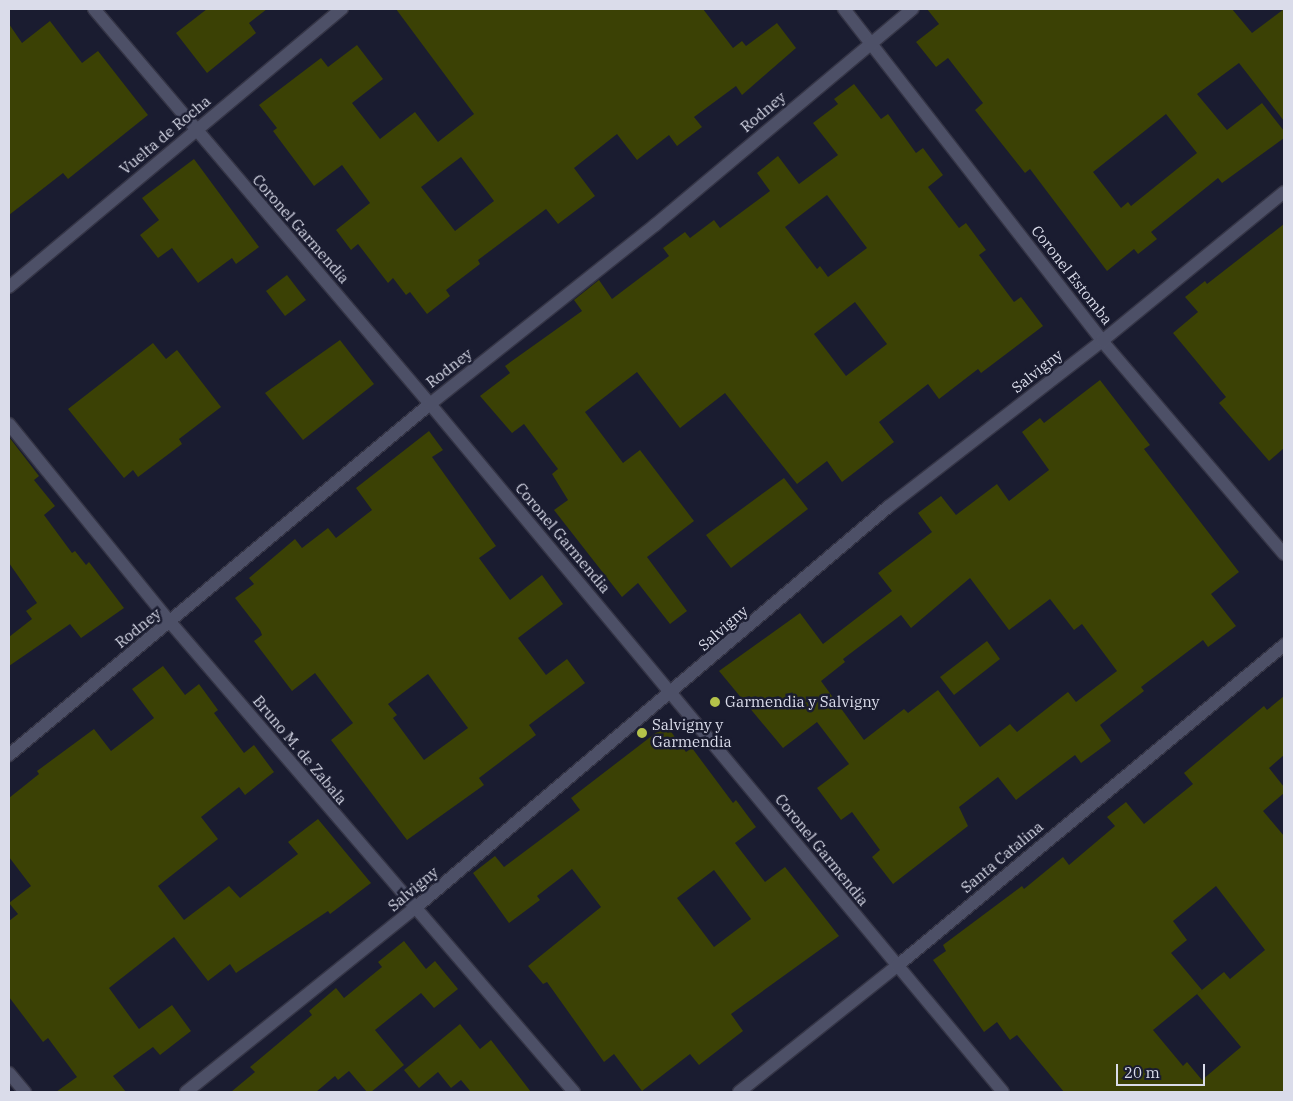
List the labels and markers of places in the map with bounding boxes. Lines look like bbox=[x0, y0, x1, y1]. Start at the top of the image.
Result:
place label: Garmendia y Salvigny bbox=[725, 693, 880, 711]
marker: Garmendia y Salvigny bbox=[709, 696, 721, 708]
place label: Salvigny y Garmendia bbox=[652, 715, 732, 750]
marker: Salvigny y Garmendia bbox=[636, 727, 648, 739]

